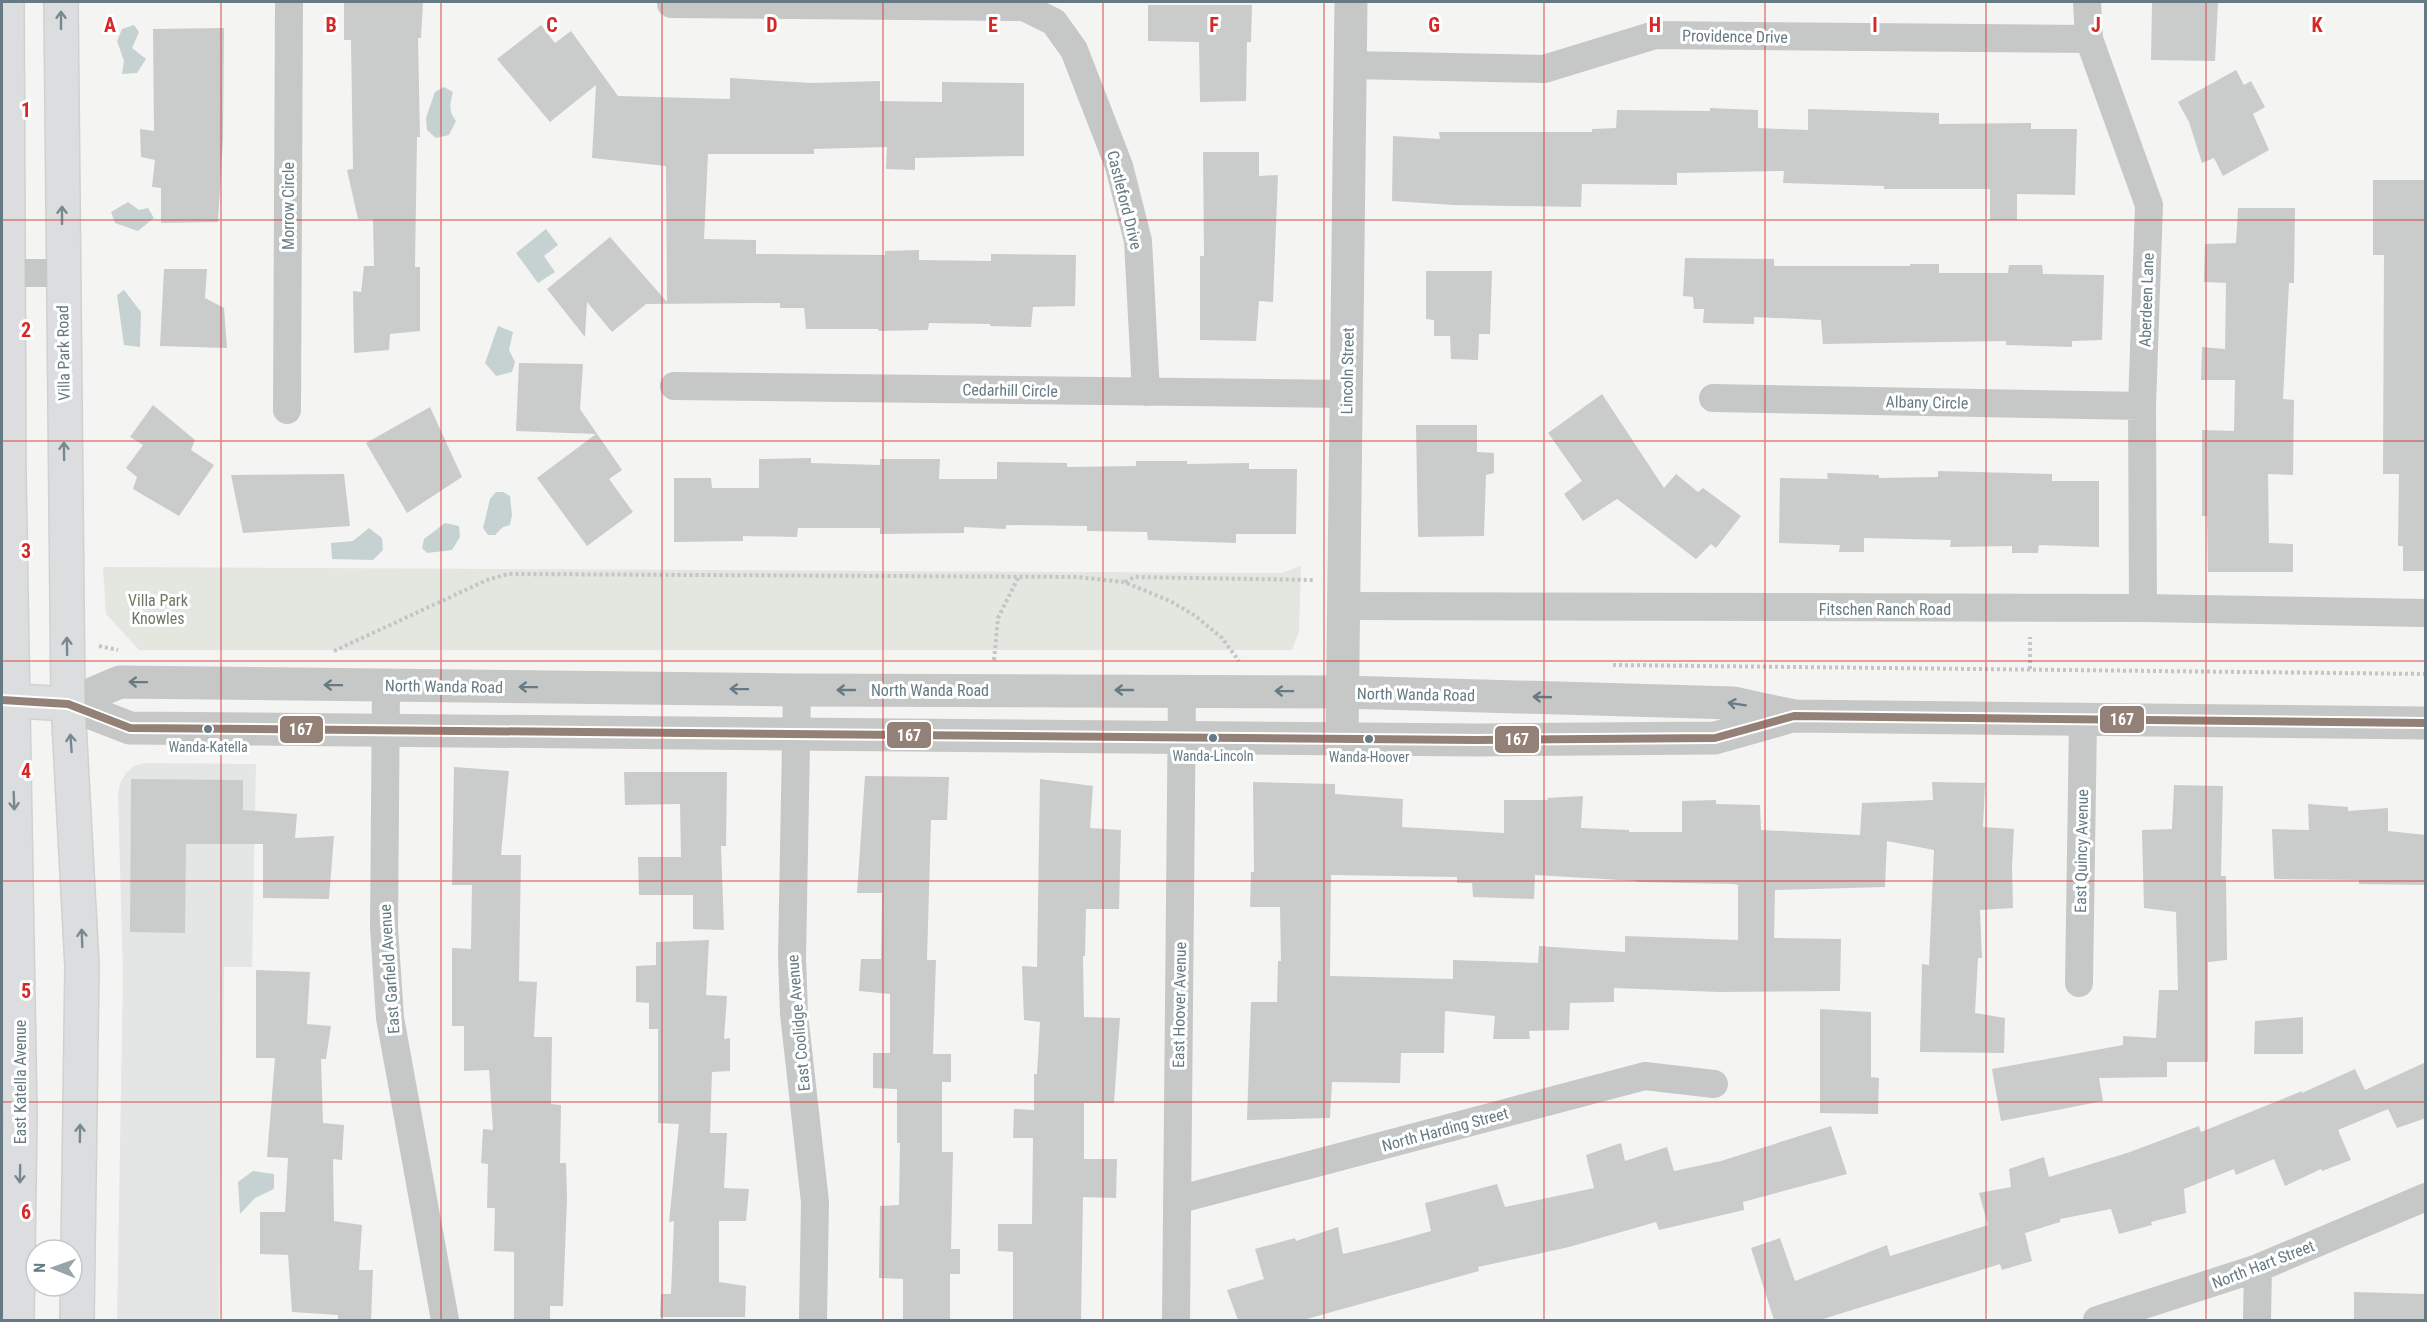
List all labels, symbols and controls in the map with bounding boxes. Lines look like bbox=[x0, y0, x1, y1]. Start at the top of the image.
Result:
one-way arrow bbox=[55, 10, 67, 30]
text: A bbox=[104, 13, 116, 37]
text: B bbox=[325, 13, 337, 37]
text: C bbox=[546, 13, 558, 37]
text: D bbox=[766, 13, 778, 37]
text: E bbox=[988, 13, 998, 37]
text: F bbox=[1209, 13, 1219, 37]
text: G bbox=[1428, 13, 1440, 37]
text: H bbox=[1649, 13, 1661, 37]
text: I bbox=[1872, 13, 1878, 37]
text: J bbox=[2091, 13, 2101, 37]
text: K bbox=[2311, 13, 2323, 37]
street label: Providence Drive bbox=[1682, 26, 1788, 47]
text: 1 bbox=[21, 98, 31, 122]
street label: Castleford Drive bbox=[1103, 149, 1146, 252]
street label: Morrow Circle bbox=[279, 162, 298, 250]
one-way arrow bbox=[56, 205, 68, 225]
street label: Aberdeen Lane bbox=[2135, 253, 2158, 347]
street label: Villa Park Road bbox=[53, 305, 74, 401]
text: 2 bbox=[21, 318, 31, 342]
street label: Lincoln Street bbox=[1337, 327, 1358, 415]
street label: Cedarhill Circle bbox=[962, 380, 1058, 401]
street label: Albany Circle bbox=[1886, 392, 1968, 413]
one-way arrow bbox=[59, 441, 70, 461]
text: 3 bbox=[21, 539, 31, 563]
park label: Villa Park Knowles bbox=[128, 591, 189, 628]
street label: Fitschen Ranch Road bbox=[1819, 600, 1951, 619]
one-way arrow bbox=[61, 636, 73, 656]
one-way arrow bbox=[128, 676, 148, 688]
street label: North Wanda Road bbox=[385, 676, 503, 697]
one-way arrow bbox=[323, 679, 343, 691]
one-way arrow bbox=[518, 681, 538, 693]
street label: North Wanda Road bbox=[871, 681, 989, 700]
one-way arrow bbox=[729, 683, 749, 695]
one-way arrow bbox=[837, 684, 857, 696]
one-way arrow bbox=[1114, 684, 1134, 696]
street label: North Wanda Road bbox=[1357, 684, 1475, 705]
one-way arrow bbox=[1275, 686, 1295, 697]
one-way arrow bbox=[1533, 691, 1553, 703]
one-way arrow bbox=[1728, 699, 1747, 710]
line badge: 167 bbox=[2099, 705, 2145, 734]
text: 167 bbox=[2110, 710, 2134, 729]
line badge: 167 bbox=[279, 715, 324, 744]
text: 167 bbox=[289, 720, 313, 739]
line badge: 167 bbox=[886, 721, 932, 749]
marker: Wanda-Katella bbox=[202, 723, 214, 735]
line badge: 167 bbox=[1494, 725, 1540, 754]
text: 167 bbox=[897, 726, 921, 745]
text: 167 bbox=[1505, 730, 1529, 749]
marker: Wanda-Lincoln bbox=[1207, 732, 1219, 744]
marker: Wanda-Hoover bbox=[1363, 733, 1375, 745]
one-way arrow bbox=[65, 734, 76, 753]
place label: Wanda-Katella bbox=[168, 739, 248, 755]
place label: Wanda-Lincoln bbox=[1172, 748, 1254, 764]
place label: Wanda-Hoover bbox=[1329, 749, 1409, 765]
text: 4 bbox=[21, 759, 31, 783]
street label: East Quincy Avenue bbox=[2071, 789, 2092, 913]
one-way arrow bbox=[8, 790, 20, 810]
street label: East Garfield Avenue bbox=[375, 903, 404, 1034]
one-way arrow bbox=[76, 928, 87, 948]
street label: East Hoover Avenue bbox=[1169, 942, 1190, 1068]
street label: East Coolidge Avenue bbox=[783, 954, 814, 1092]
text: 5 bbox=[21, 979, 31, 1003]
street label: East Katella Avenue bbox=[11, 1020, 30, 1144]
street label: North Harding Street bbox=[1380, 1103, 1511, 1155]
one-way arrow bbox=[75, 1123, 86, 1143]
one-way arrow bbox=[14, 1164, 25, 1184]
text: 6 bbox=[21, 1200, 31, 1224]
street label: North Hart Street bbox=[2209, 1236, 2317, 1293]
north arrow bbox=[24, 1238, 84, 1298]
text: N bbox=[30, 1263, 49, 1273]

